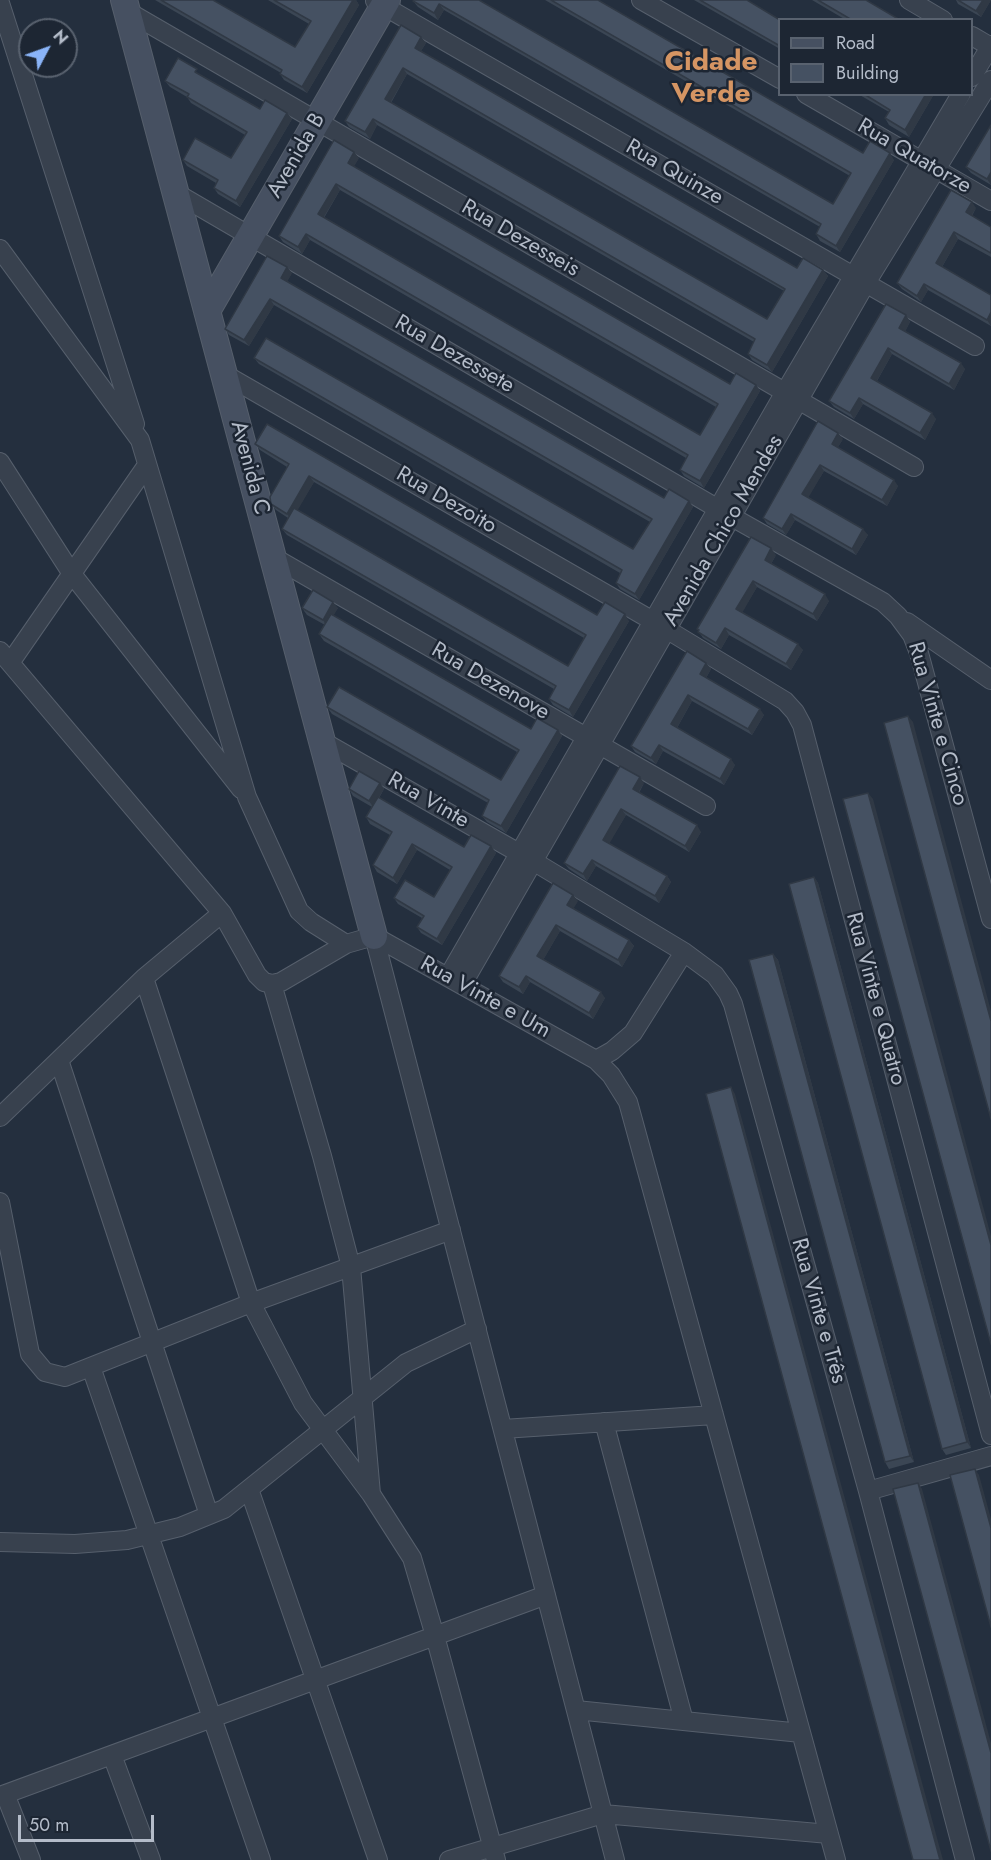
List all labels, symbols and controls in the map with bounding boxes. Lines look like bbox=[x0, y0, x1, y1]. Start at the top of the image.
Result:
north arrow bbox=[18, 18, 78, 78]
legend bbox=[778, 18, 973, 96]
text: N bbox=[48, 25, 73, 50]
text: Road bbox=[836, 30, 875, 56]
district label: Cidade Verde bbox=[664, 46, 758, 112]
text: Building bbox=[836, 60, 899, 86]
street label: Avenida B bbox=[262, 109, 332, 203]
street label: Rua Quatorze bbox=[852, 114, 976, 200]
street label: Rua Quinze bbox=[620, 134, 728, 212]
street label: Rua Dezesseis bbox=[456, 195, 584, 283]
street label: Rua Dezessete bbox=[389, 310, 519, 400]
street label: Avenida C bbox=[224, 418, 274, 518]
street label: Avenida Chico Mendes bbox=[659, 431, 789, 631]
street label: Rua Dezoito bbox=[391, 462, 501, 540]
street label: Rua Dezenove bbox=[426, 638, 554, 726]
street label: Rua Vinte e Cinco bbox=[901, 639, 973, 809]
street label: Rua Vinte bbox=[383, 767, 473, 835]
street label: Rua Vinte e Quatro bbox=[839, 910, 911, 1088]
street label: Rua Vinte e Um bbox=[415, 951, 555, 1045]
street label: Rua Vinte e Três bbox=[785, 1235, 851, 1387]
scale bar bbox=[21, 1803, 158, 1841]
text: 50 m bbox=[29, 1812, 69, 1838]

